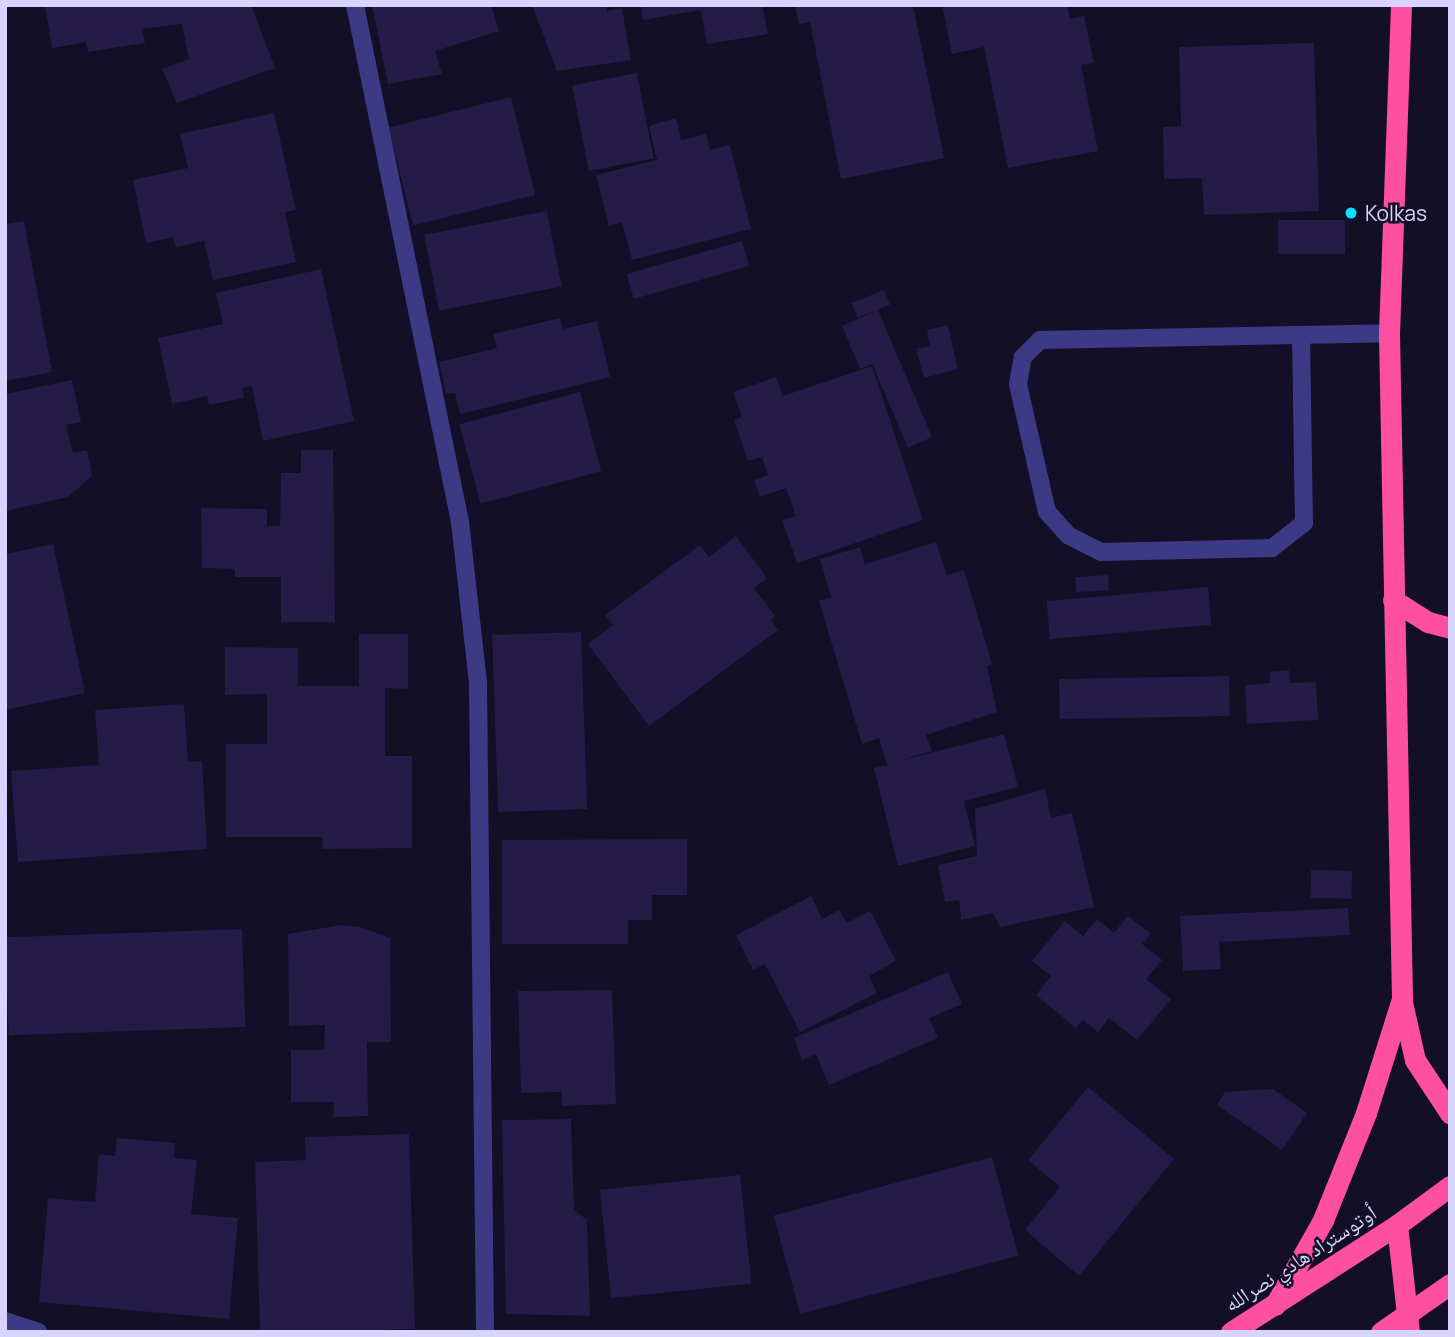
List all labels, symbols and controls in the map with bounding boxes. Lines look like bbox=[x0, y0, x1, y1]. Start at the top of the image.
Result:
place label: Kolkas bbox=[1365, 200, 1427, 226]
marker: Kolkas bbox=[1343, 205, 1359, 221]
street label: أوتوستراد هادي نصرالله bbox=[1219, 1199, 1381, 1317]

